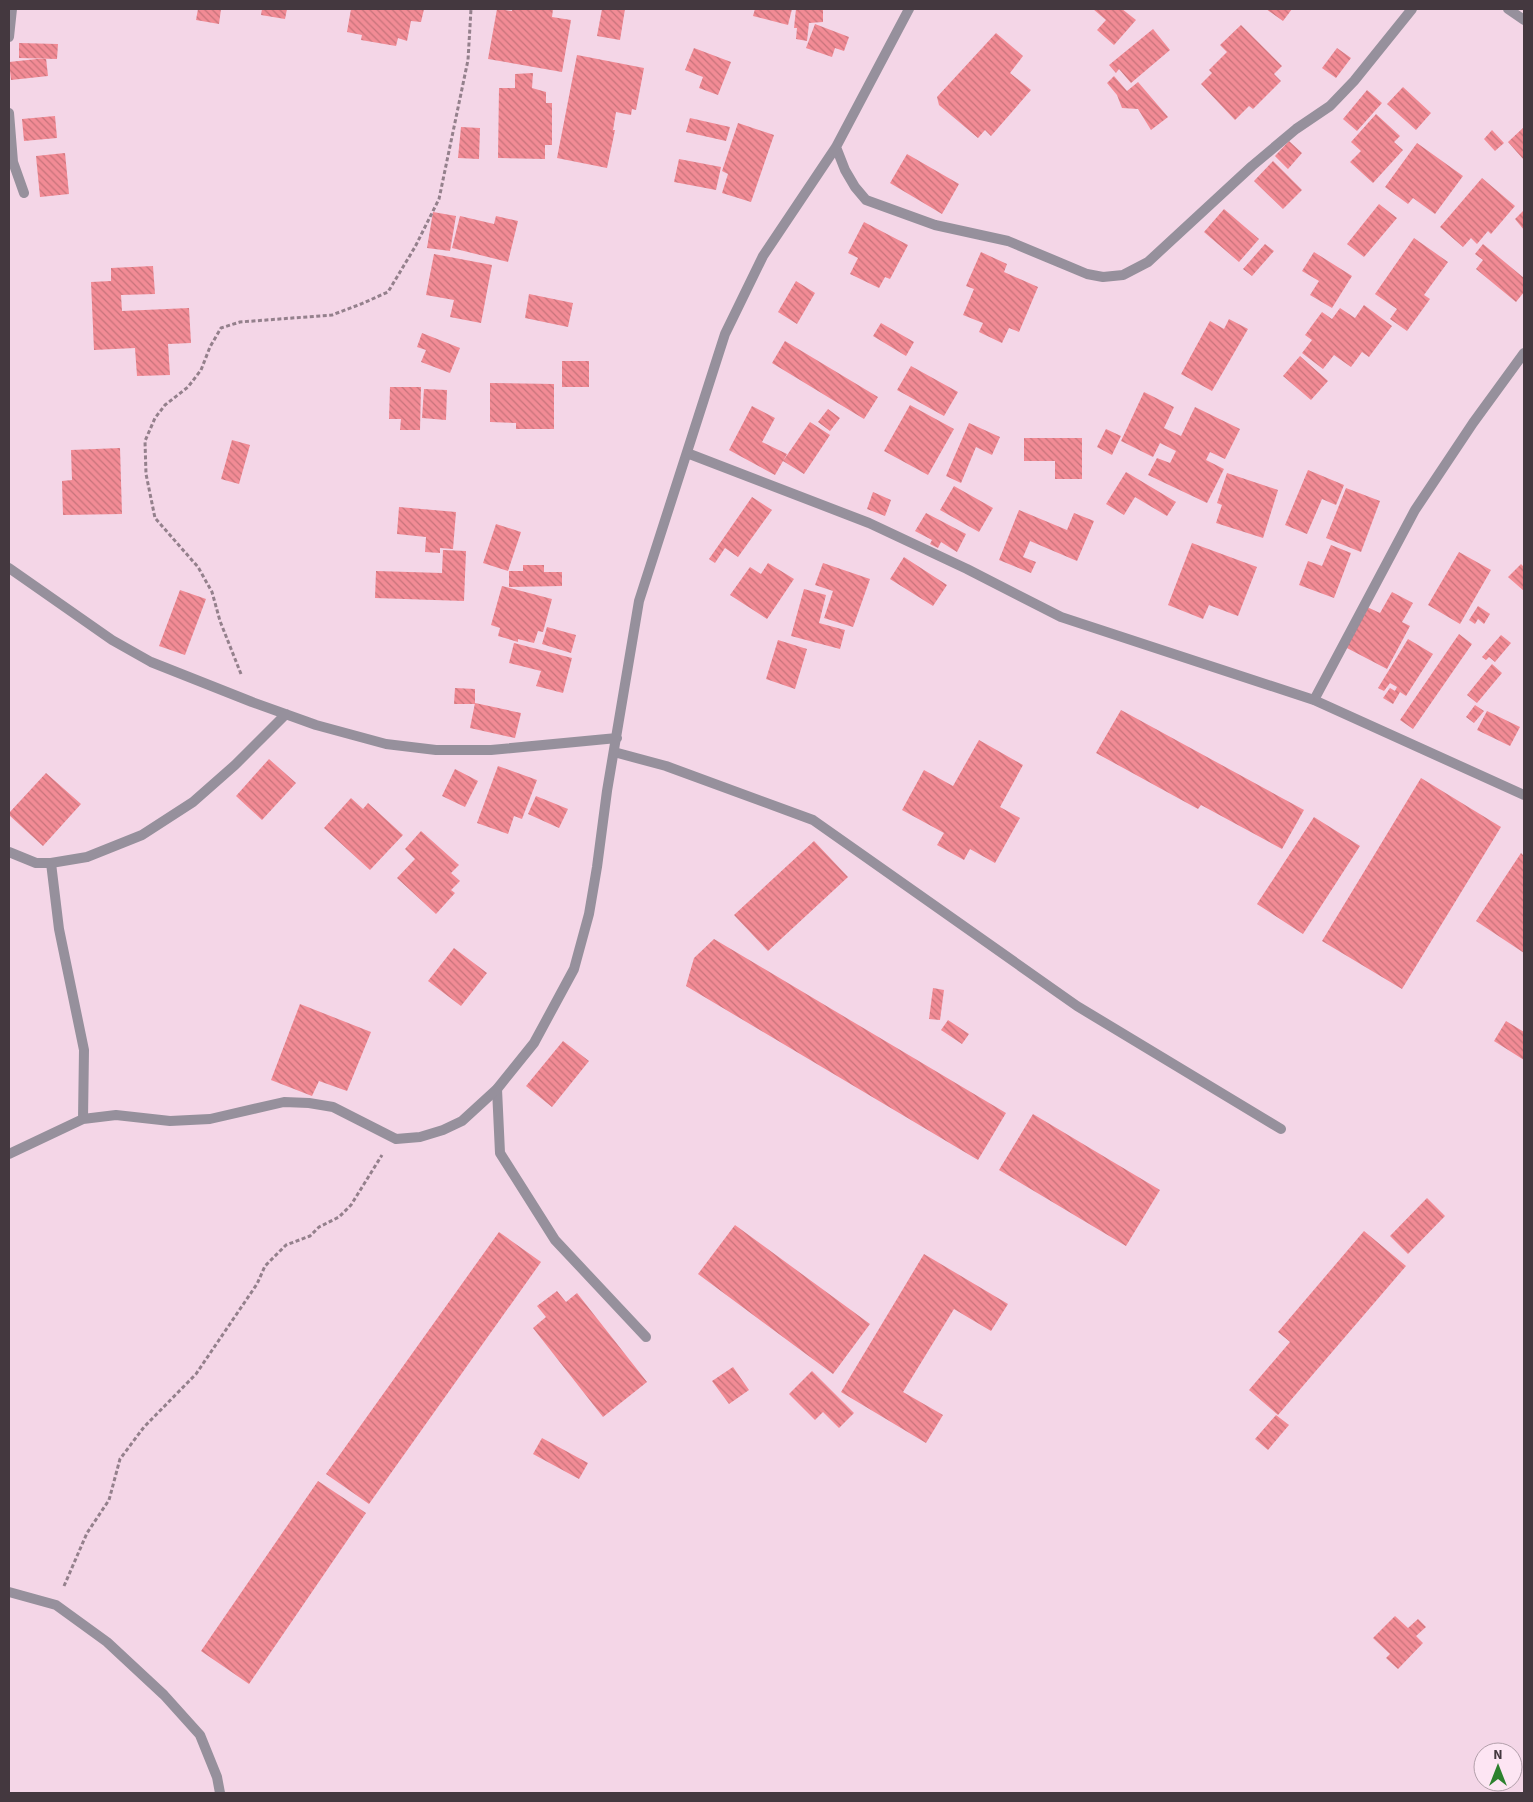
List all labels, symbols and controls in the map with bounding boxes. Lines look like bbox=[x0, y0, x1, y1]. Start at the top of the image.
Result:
north arrow bbox=[1473, 1742, 1523, 1792]
text: N bbox=[1493, 1745, 1503, 1765]

